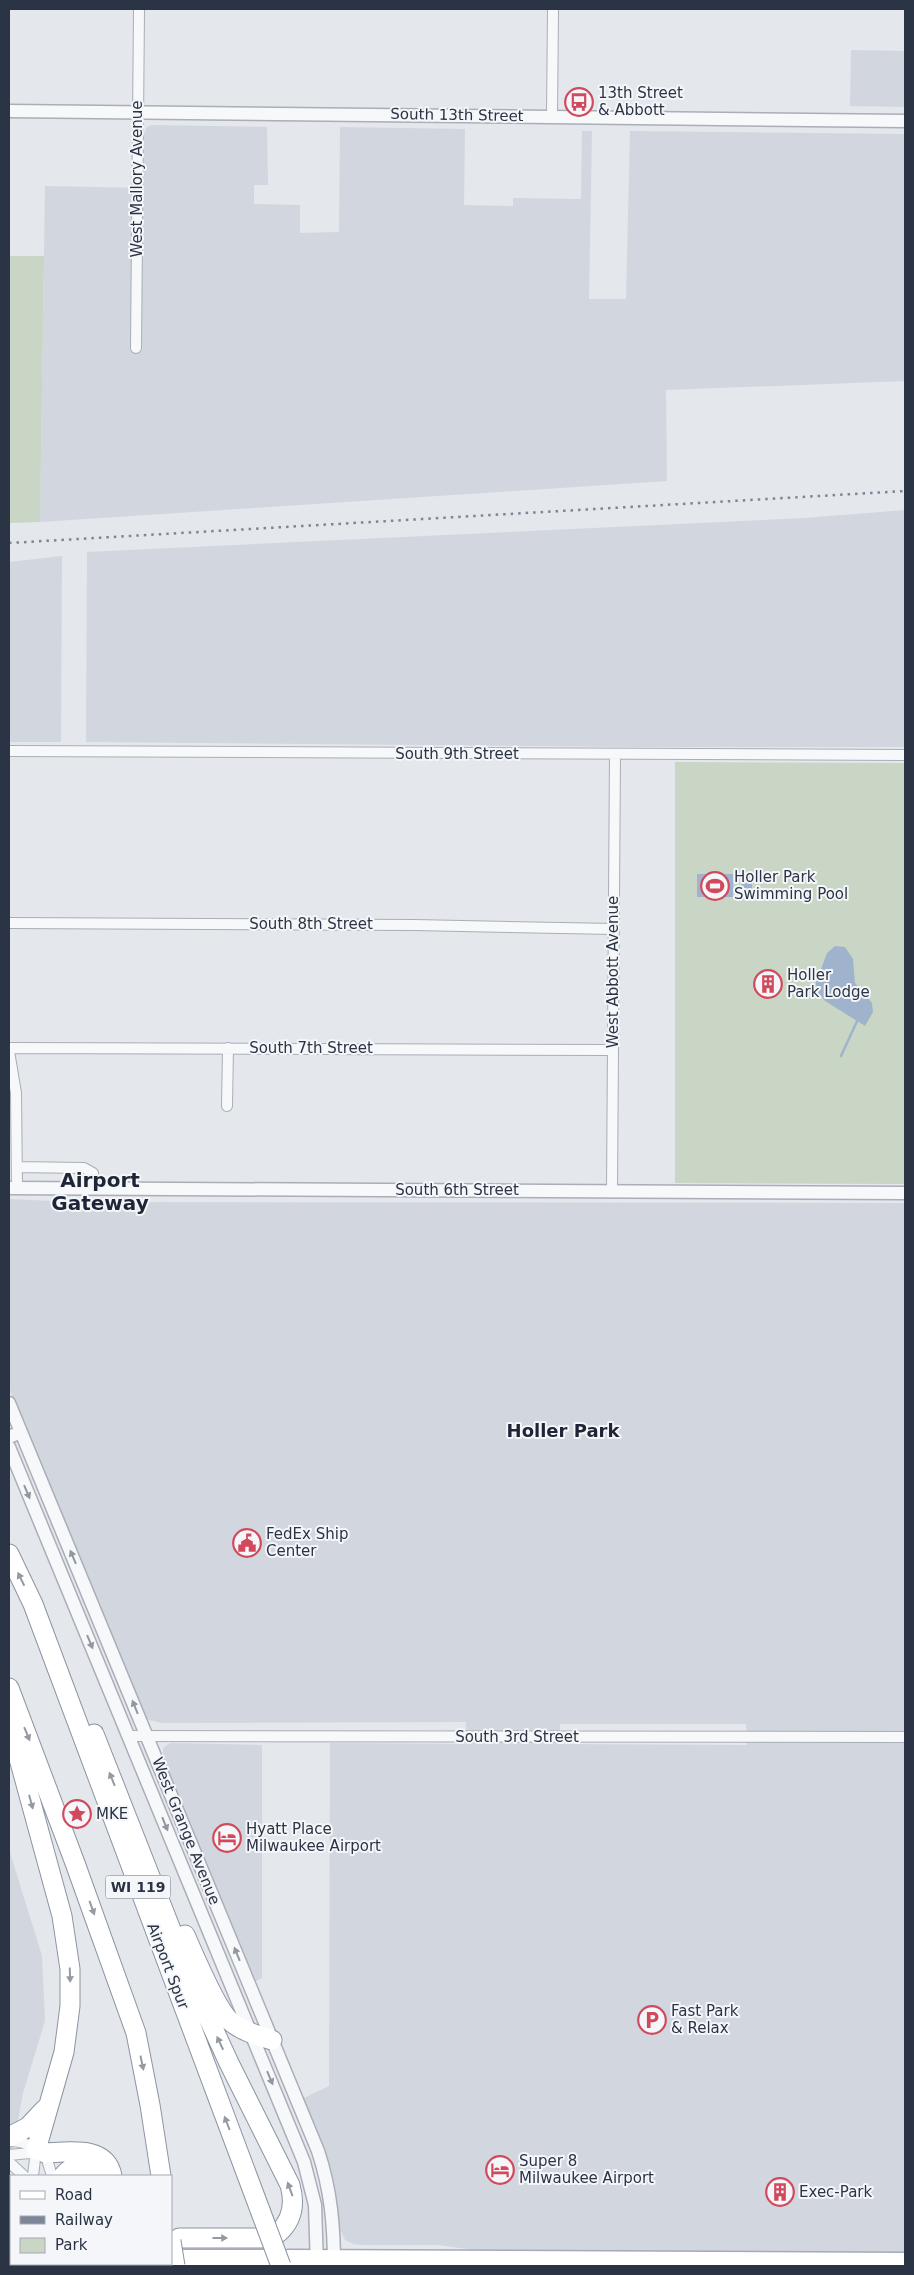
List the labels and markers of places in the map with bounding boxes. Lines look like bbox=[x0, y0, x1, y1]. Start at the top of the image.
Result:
place label: 13th Street & Abbott bbox=[598, 84, 683, 119]
bus stop icon: 13th Street & Abbott bbox=[564, 87, 594, 117]
place label: Holler Park Swimming Pool bbox=[734, 868, 848, 903]
sports icon: Holler Park Swimming Pool bbox=[700, 871, 730, 901]
place label: Holler Park Lodge bbox=[787, 966, 870, 1001]
building icon: Holler Park Lodge bbox=[753, 969, 783, 999]
place label: FedEx Ship Center bbox=[266, 1525, 348, 1560]
public building icon: FedEx Ship Center bbox=[232, 1528, 262, 1558]
place icon: MKE bbox=[62, 1799, 92, 1829]
place label: MKE bbox=[96, 1805, 128, 1823]
place label: Hyatt Place Milwaukee Airport bbox=[246, 1820, 381, 1855]
hotel icon: Hyatt Place Milwaukee Airport bbox=[212, 1823, 242, 1853]
place label: Fast Park & Relax bbox=[671, 2002, 739, 2037]
parking icon: Fast Park & Relax bbox=[637, 2005, 667, 2035]
place label: Super 8 Milwaukee Airport bbox=[519, 2152, 654, 2187]
hotel icon: Super 8 Milwaukee Airport bbox=[485, 2155, 515, 2185]
building icon: Exec-Park bbox=[765, 2177, 795, 2207]
place label: Exec-Park bbox=[799, 2183, 873, 2201]

